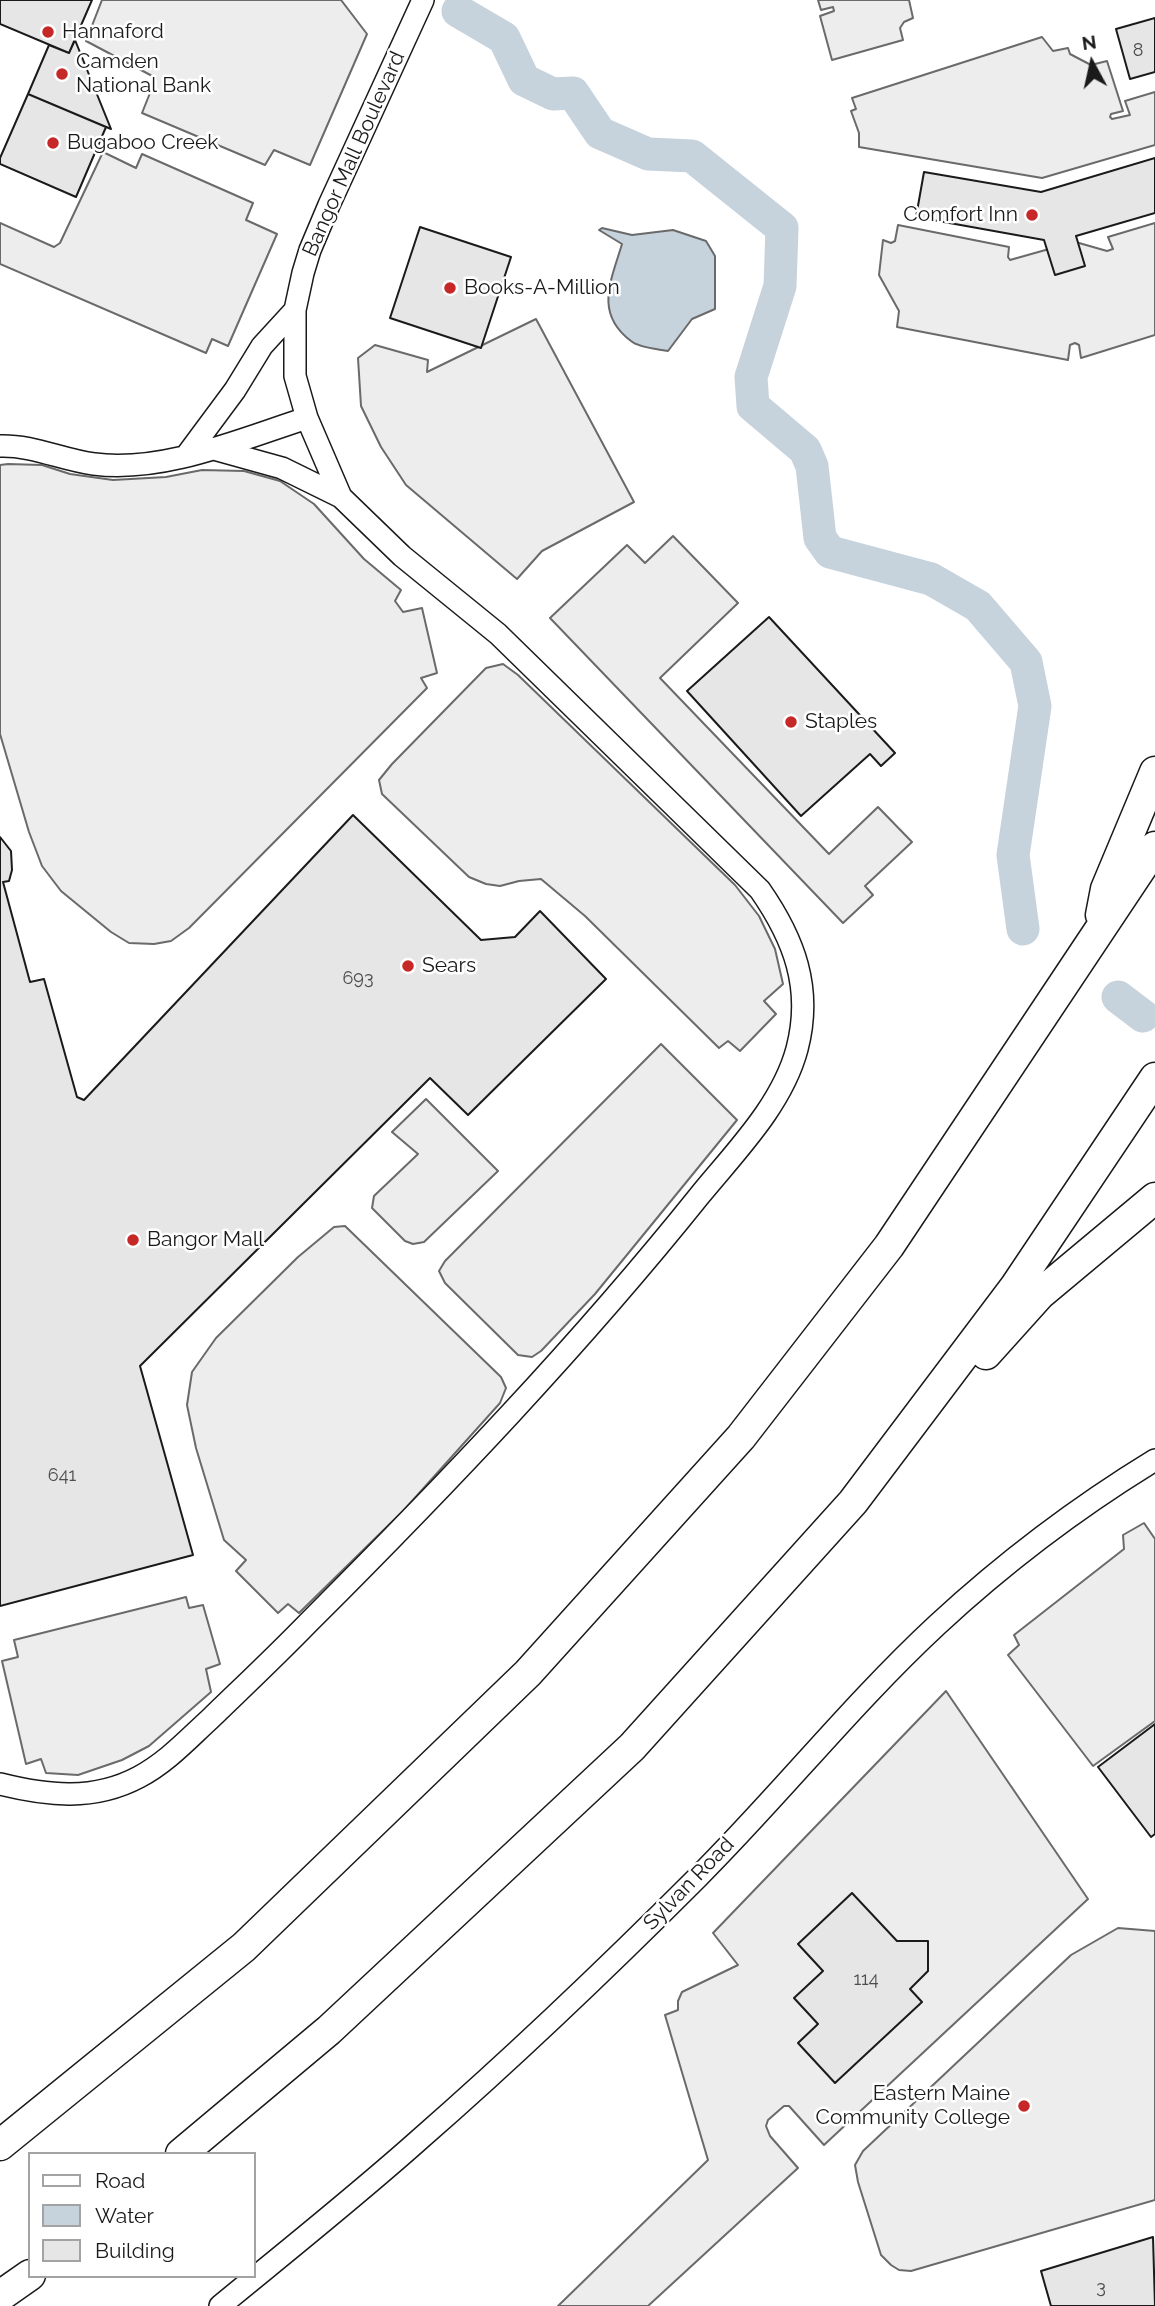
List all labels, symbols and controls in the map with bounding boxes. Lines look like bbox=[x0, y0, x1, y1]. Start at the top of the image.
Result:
place label: Hannaford bbox=[62, 19, 164, 45]
marker: Hannaford bbox=[40, 24, 56, 40]
north arrow bbox=[1057, 28, 1127, 98]
text: N bbox=[1080, 30, 1098, 54]
house number: 8 bbox=[1133, 40, 1143, 62]
street label: Bangor Mall Boulevard bbox=[297, 48, 411, 260]
place label: Camden National Bank bbox=[76, 49, 211, 99]
marker: Camden National Bank bbox=[54, 66, 70, 82]
place label: Bugaboo Creek bbox=[67, 130, 218, 156]
marker: Bugaboo Creek bbox=[45, 135, 61, 151]
place label: Comfort Inn bbox=[903, 202, 1018, 228]
marker: Comfort Inn bbox=[1024, 207, 1040, 223]
place label: Books-A-Million bbox=[464, 275, 620, 301]
marker: Books-A-Million bbox=[442, 280, 458, 296]
place label: Staples bbox=[805, 709, 877, 735]
marker: Staples bbox=[783, 714, 799, 730]
place label: Sears bbox=[422, 953, 476, 979]
marker: Sears bbox=[400, 958, 416, 974]
house number: 693 bbox=[342, 968, 374, 990]
place label: Bangor Mall bbox=[147, 1227, 264, 1253]
marker: Bangor Mall bbox=[125, 1232, 141, 1248]
house number: 641 bbox=[48, 1465, 76, 1487]
street label: Sylvan Road bbox=[638, 1832, 740, 1936]
house number: 114 bbox=[853, 1969, 879, 1991]
place label: Eastern Maine Community College bbox=[815, 2081, 1010, 2131]
marker: Eastern Maine Community College bbox=[1016, 2098, 1032, 2114]
legend bbox=[28, 2152, 256, 2278]
text: Road bbox=[95, 2168, 145, 2193]
text: Water bbox=[95, 2203, 154, 2228]
text: Building bbox=[95, 2238, 175, 2263]
house number: 3 bbox=[1096, 2277, 1106, 2299]

